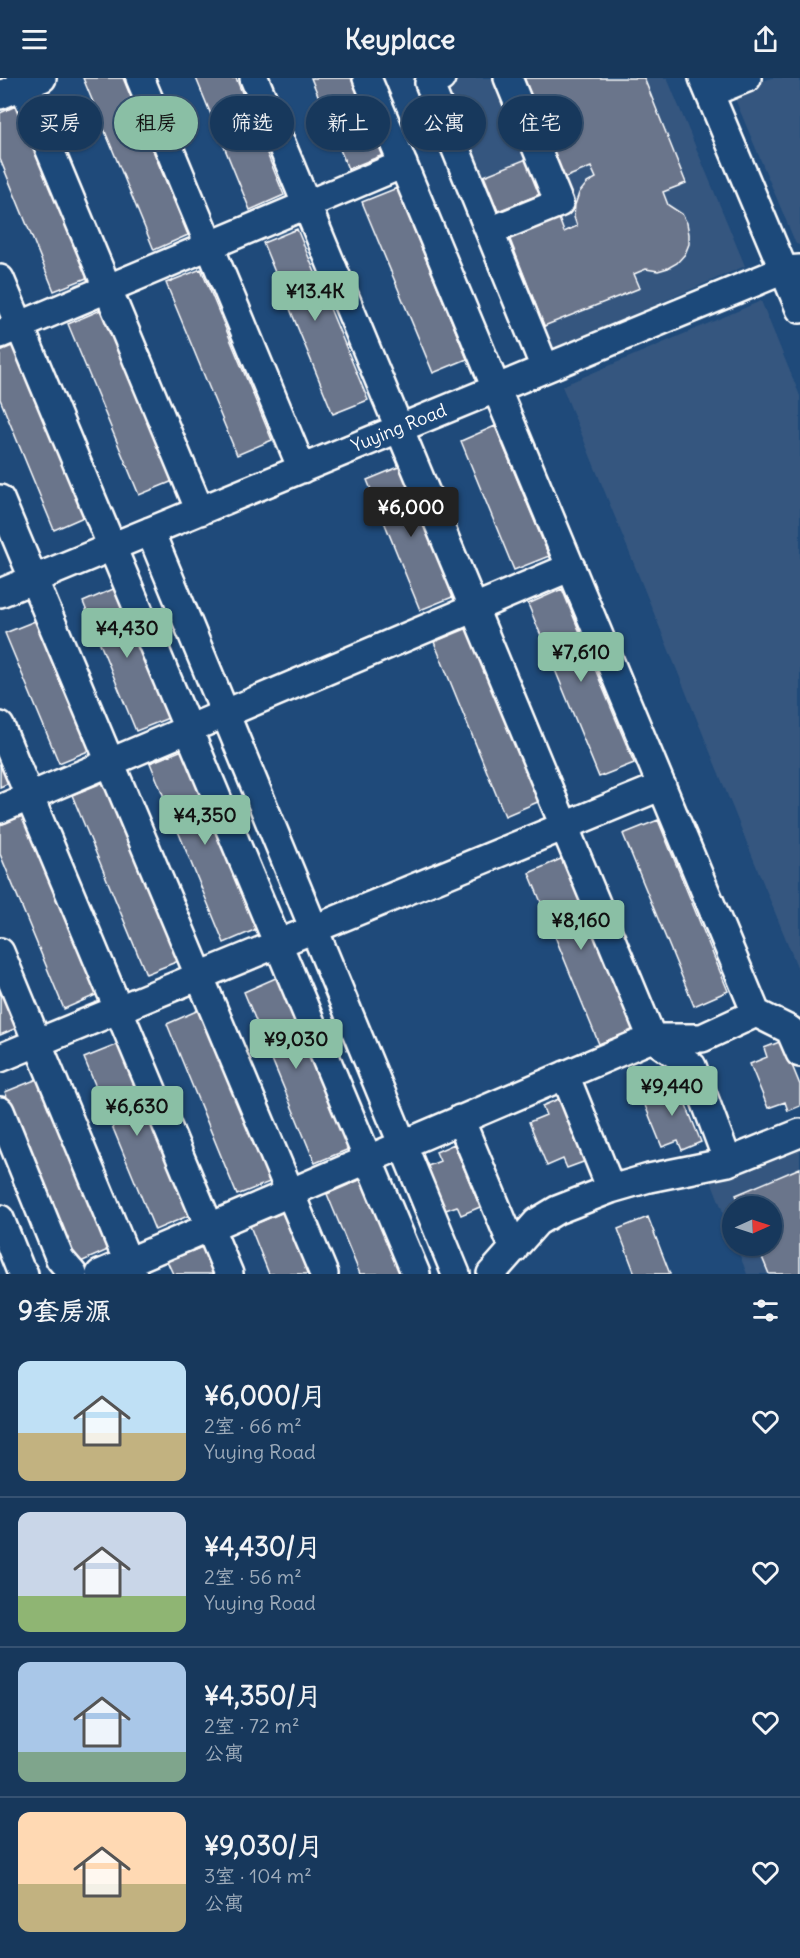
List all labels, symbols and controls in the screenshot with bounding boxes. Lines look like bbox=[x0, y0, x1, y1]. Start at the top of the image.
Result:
text: Keyplace bbox=[345, 22, 455, 56]
icon: menu bbox=[18, 23, 51, 56]
icon: share bbox=[749, 23, 782, 56]
chip: 买房 bbox=[18, 96, 102, 150]
chip: 租房 bbox=[114, 96, 198, 150]
chip: 筛选 bbox=[210, 96, 294, 150]
chip: 新上 bbox=[306, 96, 390, 150]
chip: 公寓 bbox=[402, 96, 486, 150]
chip: 住宅 bbox=[498, 96, 582, 150]
pin: ¥13.4K bbox=[266, 271, 364, 322]
text: ¥13.4K bbox=[286, 278, 344, 303]
street label: Yuying Road bbox=[348, 398, 450, 457]
pin: ¥6,000 bbox=[362, 487, 460, 538]
text: ¥6,000 bbox=[378, 494, 444, 519]
pin: ¥4,430 bbox=[78, 608, 176, 659]
text: ¥4,430 bbox=[95, 615, 159, 640]
pin: ¥7,610 bbox=[532, 632, 630, 683]
text: ¥7,610 bbox=[552, 639, 610, 664]
pin: ¥4,350 bbox=[156, 795, 254, 846]
text: ¥4,350 bbox=[173, 802, 237, 827]
pin: ¥8,160 bbox=[532, 900, 630, 951]
text: ¥8,160 bbox=[551, 907, 611, 932]
pin: ¥9,030 bbox=[247, 1019, 345, 1070]
text: ¥9,030 bbox=[264, 1026, 328, 1051]
pin: ¥9,440 bbox=[623, 1066, 721, 1117]
text: ¥9,440 bbox=[641, 1073, 703, 1098]
pin: ¥6,630 bbox=[88, 1086, 186, 1137]
text: ¥6,630 bbox=[105, 1093, 169, 1118]
north arrow bbox=[722, 1196, 782, 1256]
map controls bbox=[722, 1196, 782, 1256]
text: 9套房源 bbox=[18, 1294, 111, 1327]
icon: filters bbox=[749, 1294, 782, 1327]
text: ¥6,000/月 bbox=[204, 1379, 326, 1412]
icon: home bbox=[66, 1385, 138, 1457]
icon: heart bbox=[749, 1405, 782, 1438]
text: 2室 · 66 m² bbox=[204, 1413, 302, 1438]
text: Yuying Road bbox=[204, 1439, 316, 1464]
text: ¥4,430/月 bbox=[204, 1530, 321, 1563]
icon: home bbox=[66, 1536, 138, 1608]
icon: heart bbox=[749, 1556, 782, 1589]
text: 2室 · 56 m² bbox=[204, 1564, 302, 1589]
text: Yuying Road bbox=[204, 1590, 316, 1615]
text: ¥4,350/月 bbox=[204, 1679, 322, 1712]
icon: home bbox=[66, 1686, 138, 1758]
icon: heart bbox=[749, 1706, 782, 1739]
text: 2室 · 72 m² bbox=[204, 1713, 299, 1738]
text: 公寓 bbox=[204, 1740, 244, 1765]
text: ¥9,030/月 bbox=[204, 1829, 323, 1862]
icon: home bbox=[66, 1836, 138, 1908]
icon: heart bbox=[749, 1856, 782, 1889]
text: 3室 · 104 m² bbox=[204, 1863, 312, 1888]
text: 公寓 bbox=[204, 1890, 244, 1915]

